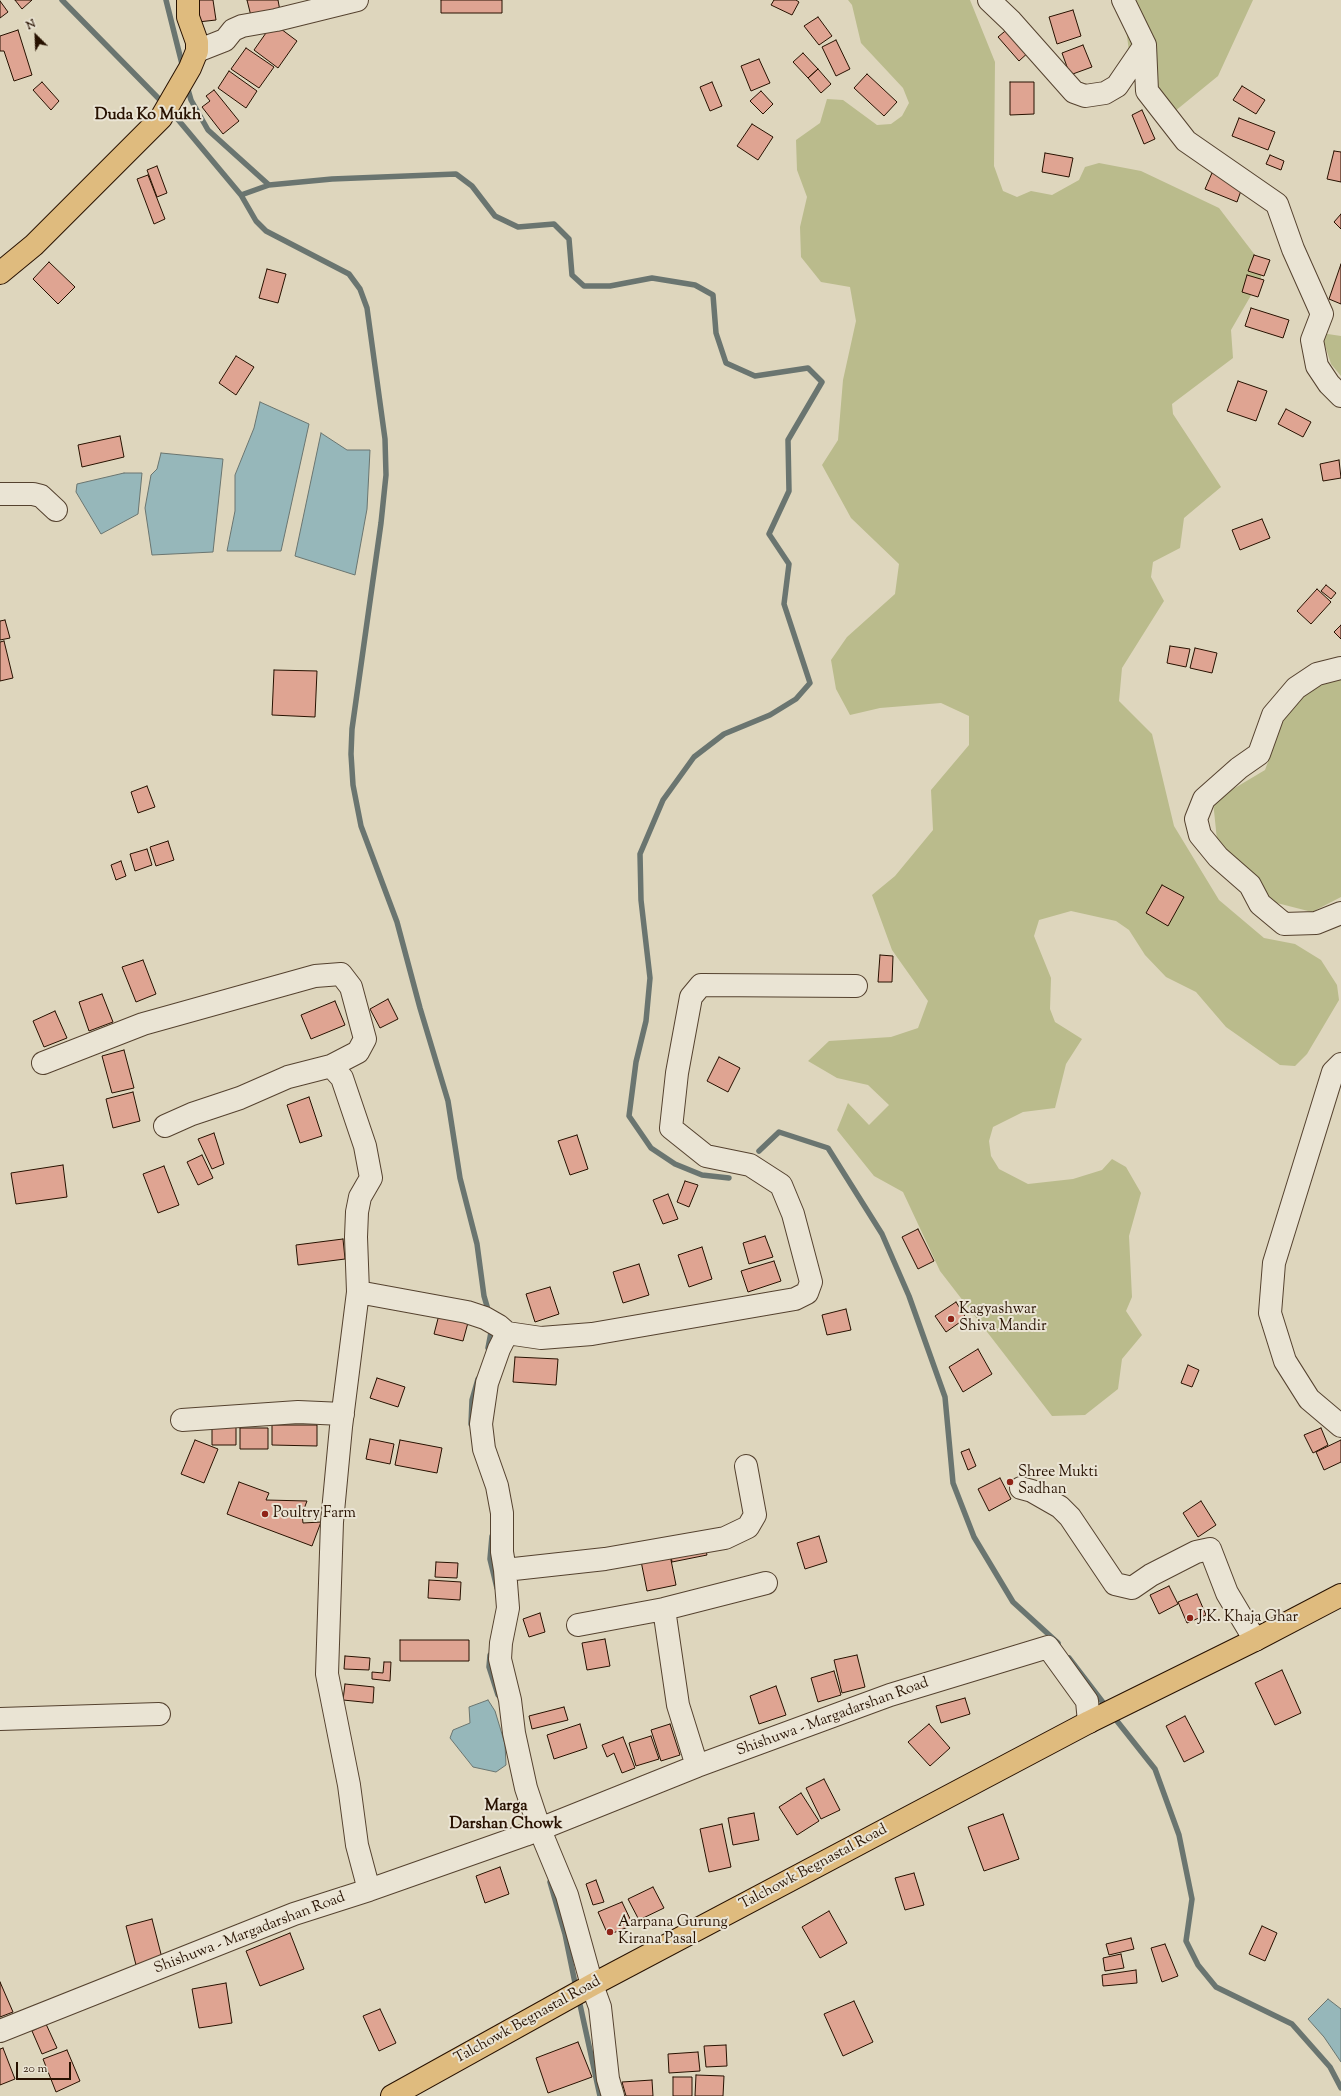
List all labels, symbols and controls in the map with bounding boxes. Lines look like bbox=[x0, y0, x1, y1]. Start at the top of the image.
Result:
north arrow bbox=[16, 16, 56, 56]
text: N bbox=[24, 16, 38, 34]
district label: Duda Ko Mukh bbox=[95, 106, 201, 126]
place label: Kagyashwar Shiva Mandir bbox=[959, 1301, 1047, 1336]
marker: Kagyashwar Shiva Mandir bbox=[946, 1314, 956, 1324]
place label: Shree Mukti Sadhan bbox=[1018, 1464, 1098, 1499]
marker: Shree Mukti Sadhan bbox=[1005, 1477, 1015, 1487]
place label: Poultry Farm bbox=[273, 1505, 356, 1523]
marker: Poultry Farm bbox=[260, 1509, 270, 1519]
place label: J.K. Khaja Ghar bbox=[1198, 1609, 1298, 1627]
marker: J.K. Khaja Ghar bbox=[1185, 1613, 1195, 1623]
street label: Shishuwa - Margadarshan Road bbox=[734, 1675, 932, 1761]
district label: Marga Darshan Chowk bbox=[450, 1797, 562, 1835]
street label: Talchowk Begnastal Road bbox=[737, 1821, 891, 1915]
street label: Shishuwa - Margadarshan Road bbox=[152, 1889, 348, 1979]
place label: Aarpana Gurung Kirana Pasal bbox=[618, 1914, 728, 1949]
marker: Aarpana Gurung Kirana Pasal bbox=[605, 1927, 615, 1937]
street label: Talchowk Begnastal Road bbox=[452, 1973, 604, 2069]
scale bar bbox=[18, 2054, 73, 2080]
text: 20 m bbox=[23, 2060, 47, 2078]

